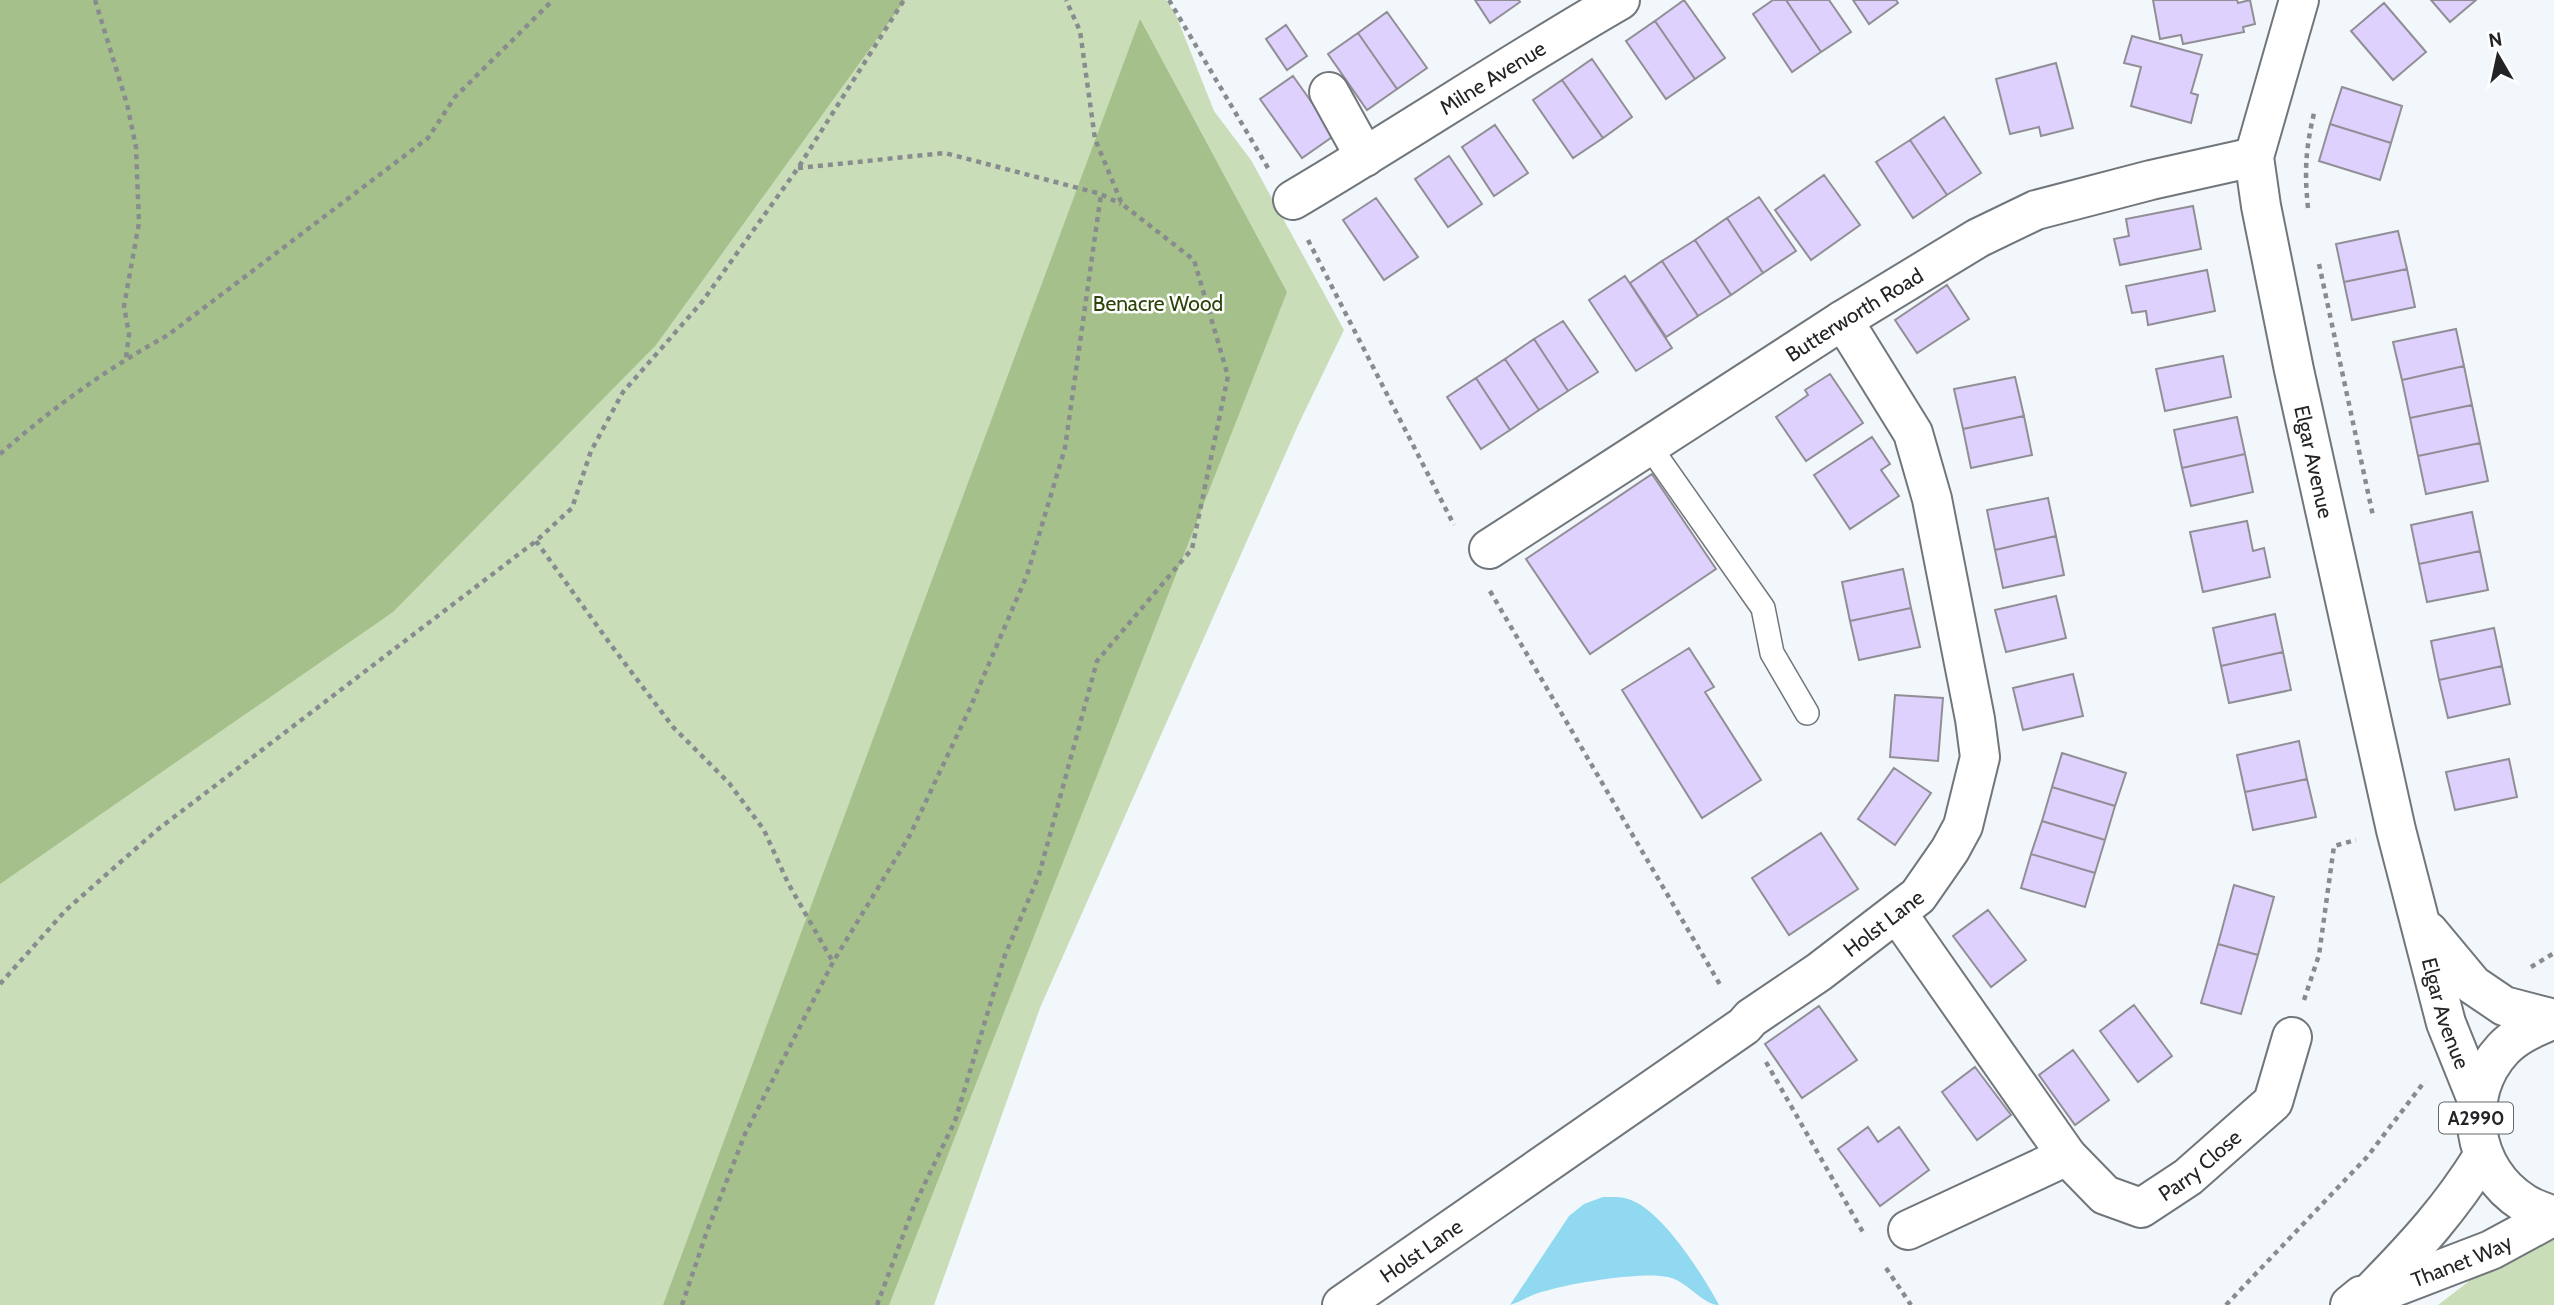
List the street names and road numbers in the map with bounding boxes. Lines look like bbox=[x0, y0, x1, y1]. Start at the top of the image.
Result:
street label: Milne Avenue bbox=[1435, 35, 1550, 120]
street label: Butterworth Road bbox=[1781, 262, 1927, 366]
street label: Elgar Avenue bbox=[2290, 403, 2339, 521]
street label: Holst Lane bbox=[1838, 884, 1929, 961]
street label: Elgar Avenue bbox=[2417, 955, 2476, 1072]
road number: A2990 bbox=[2439, 1102, 2513, 1134]
street label: Parry Close bbox=[2153, 1124, 2246, 1206]
street label: Holst Lane bbox=[1375, 1213, 1467, 1288]
street label: Thanet Way bbox=[2408, 1229, 2516, 1292]

